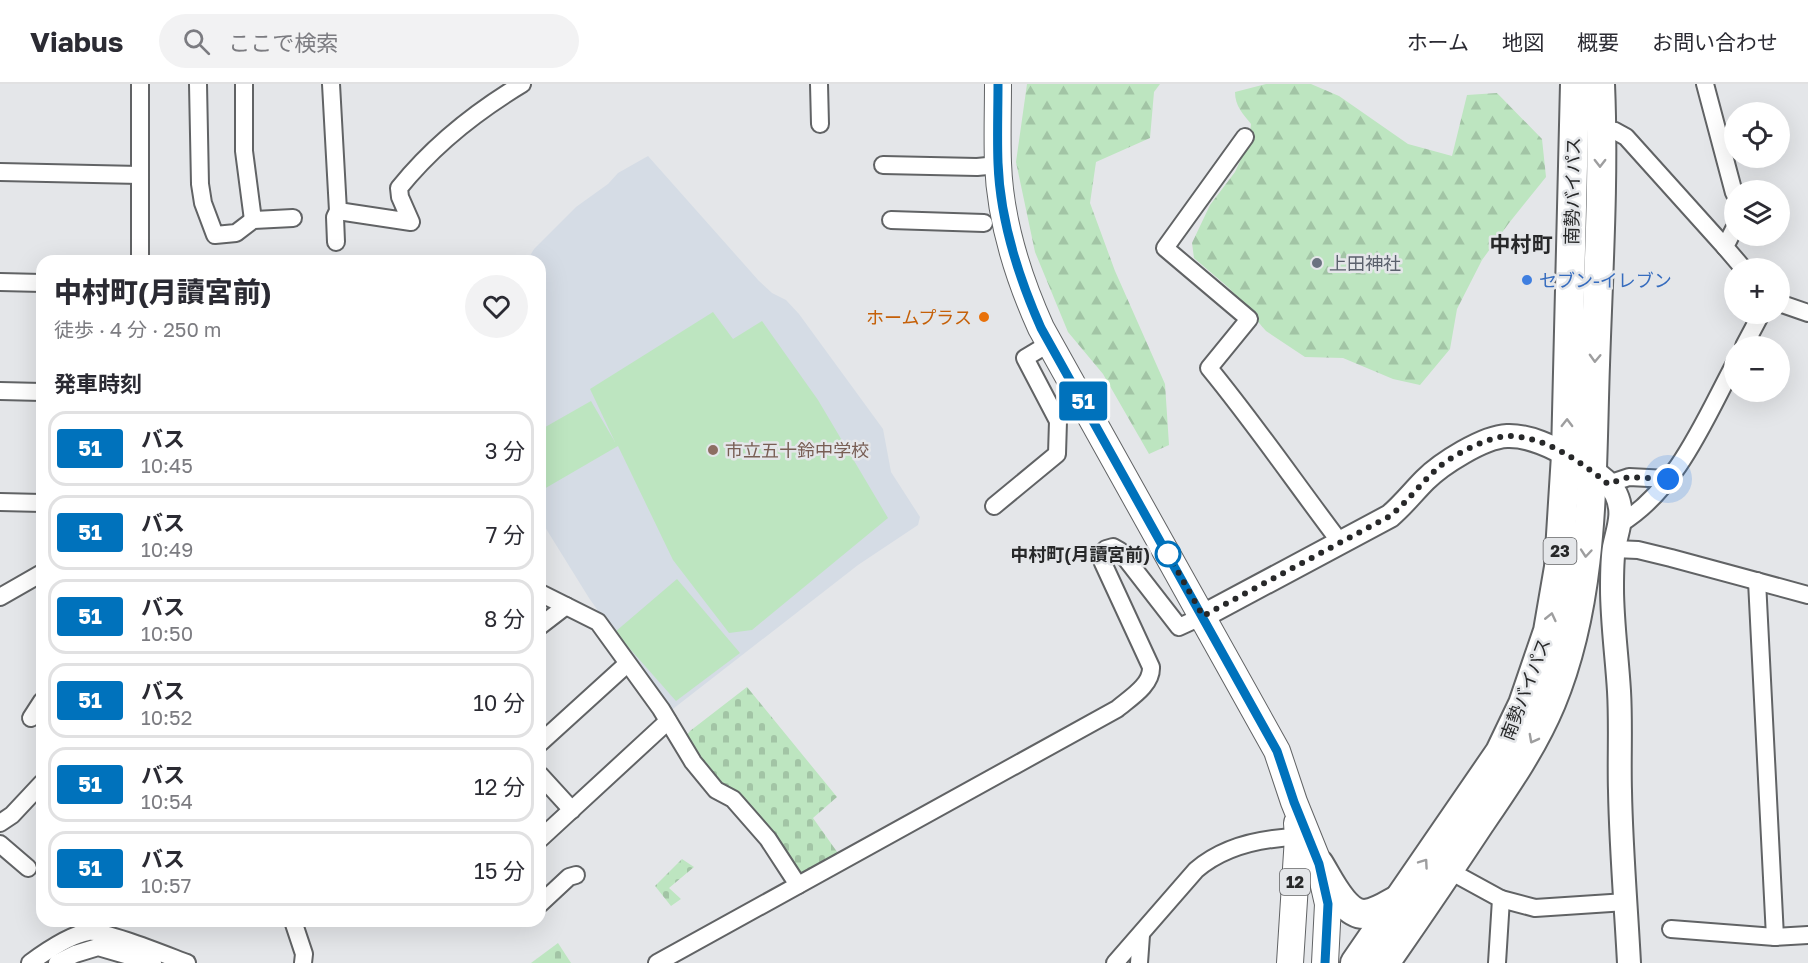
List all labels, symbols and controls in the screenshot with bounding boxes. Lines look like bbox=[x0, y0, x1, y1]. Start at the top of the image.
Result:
search box bbox=[159, 14, 579, 68]
text: Viabus bbox=[30, 25, 123, 58]
icon: search bbox=[180, 25, 213, 58]
text: ここで検索 bbox=[228, 29, 338, 56]
text: ホーム bbox=[1407, 29, 1469, 55]
text: 地図 bbox=[1502, 29, 1544, 55]
text: 概要 bbox=[1577, 29, 1619, 55]
text: お問い合わせ bbox=[1652, 29, 1778, 55]
map controls bbox=[1724, 102, 1790, 402]
button: locate bbox=[1724, 102, 1790, 168]
street label: 南勢バイパス bbox=[1560, 137, 1584, 245]
one-way arrow bbox=[1594, 159, 1607, 168]
button: layers bbox=[1724, 180, 1790, 246]
district label: 中村町 bbox=[1490, 231, 1553, 257]
place label: 上田神社 bbox=[1329, 252, 1401, 274]
marker: 上田神社 bbox=[1310, 256, 1324, 270]
button: + bbox=[1724, 258, 1790, 324]
place label: セブン-イレブン bbox=[1539, 269, 1672, 291]
marker: セブン-イレブン bbox=[1520, 273, 1534, 287]
text: 中村町(月讀宮前) bbox=[54, 275, 271, 308]
button: heart bbox=[465, 275, 528, 338]
place label: ホームプラス bbox=[866, 306, 972, 328]
marker: ホームプラス bbox=[977, 310, 991, 324]
text: 徒歩 · 4 分 · 250 m bbox=[54, 317, 222, 341]
button: − bbox=[1724, 336, 1790, 402]
one-way arrow bbox=[1589, 354, 1602, 363]
text: 発車時刻 bbox=[54, 370, 142, 397]
line badge: 51 bbox=[1056, 382, 1110, 420]
text: 51 bbox=[1071, 388, 1095, 414]
one-way arrow bbox=[1561, 419, 1573, 428]
text: バス bbox=[141, 425, 185, 452]
text: 51 bbox=[78, 435, 102, 461]
text: 3 分 bbox=[485, 437, 525, 464]
place label: 市立五十鈴中学校 bbox=[725, 439, 869, 461]
marker: 市立五十鈴中学校 bbox=[706, 443, 720, 457]
text: 10:45 bbox=[141, 453, 193, 477]
your location bbox=[1653, 464, 1683, 494]
text: バス bbox=[141, 509, 185, 536]
text: 51 bbox=[78, 519, 102, 545]
text: 7 分 bbox=[486, 521, 525, 548]
text: 10:49 bbox=[141, 537, 193, 561]
road number: 23 bbox=[1544, 538, 1576, 564]
marker: 中村町(月讀宮前) bbox=[1155, 541, 1181, 567]
place label: 中村町(月讀宮前) bbox=[1010, 543, 1150, 565]
one-way arrow bbox=[1580, 549, 1593, 558]
text: バス bbox=[141, 593, 185, 620]
text: 51 bbox=[78, 603, 102, 629]
text: 8 分 bbox=[484, 605, 525, 632]
one-way arrow bbox=[1544, 612, 1557, 622]
text: 10:50 bbox=[141, 621, 193, 645]
street label: 南勢バイパス bbox=[1495, 635, 1555, 743]
text: バス bbox=[141, 677, 185, 704]
text: 51 bbox=[78, 687, 102, 713]
text: 10 分 bbox=[473, 689, 525, 716]
text: 10:52 bbox=[141, 705, 192, 729]
one-way arrow bbox=[1529, 733, 1540, 744]
text: バス bbox=[141, 761, 185, 788]
text: 51 bbox=[78, 771, 102, 797]
text: 12 分 bbox=[474, 773, 525, 800]
text: 10:54 bbox=[141, 789, 193, 813]
text: バス bbox=[141, 845, 185, 872]
text: 51 bbox=[78, 855, 102, 881]
text: 15 分 bbox=[474, 857, 525, 884]
one-way arrow bbox=[1417, 858, 1428, 869]
road number: 12 bbox=[1280, 869, 1310, 895]
text: 10:57 bbox=[141, 873, 191, 897]

